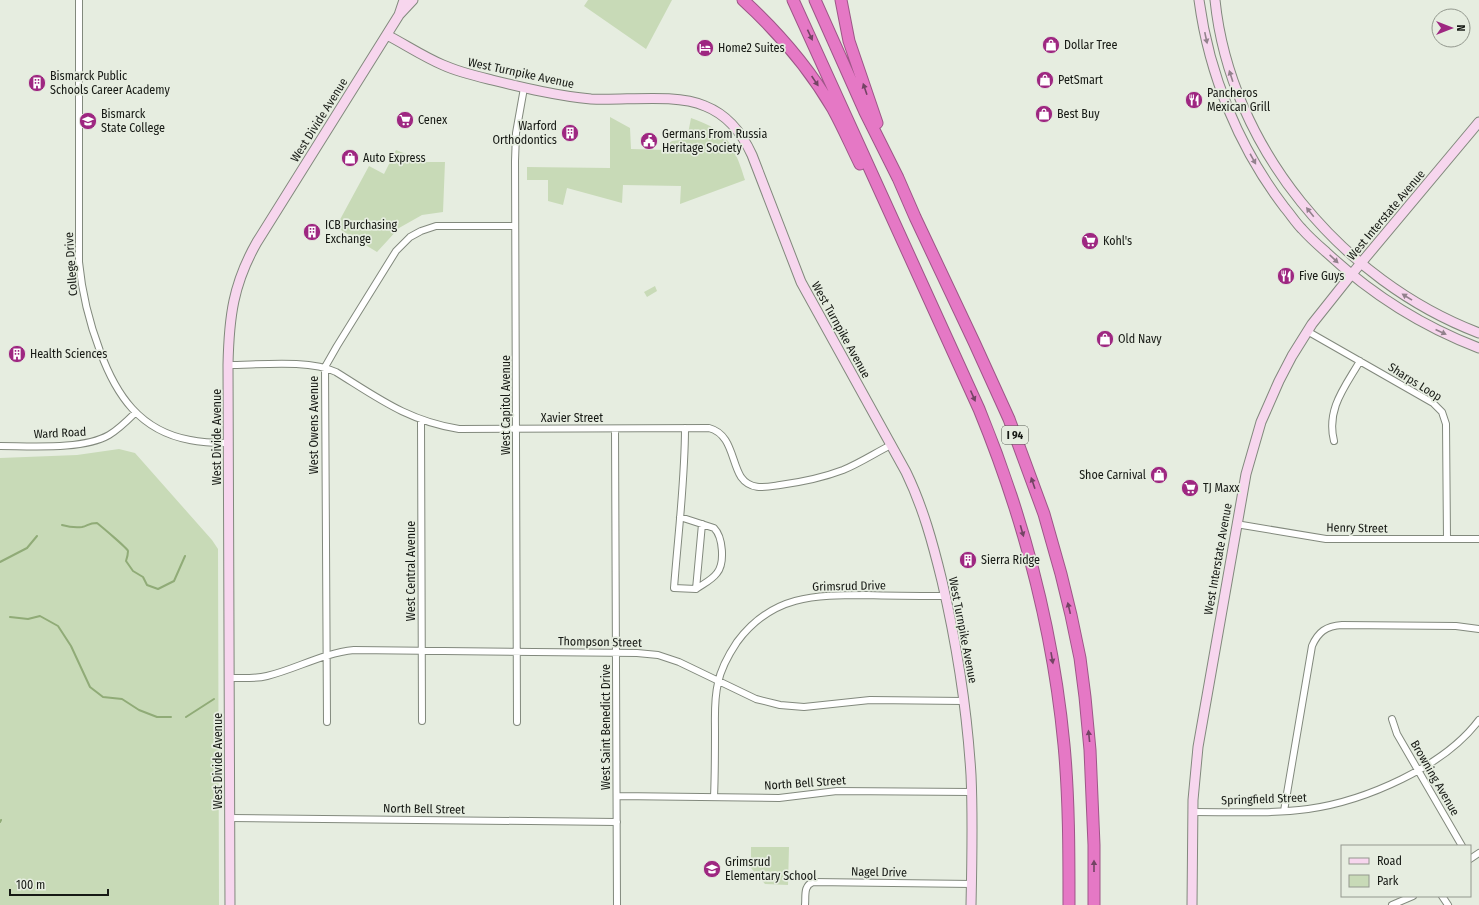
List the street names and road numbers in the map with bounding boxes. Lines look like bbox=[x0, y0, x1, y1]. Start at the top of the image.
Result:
street label: West Turnpike Avenue bbox=[467, 55, 575, 91]
street label: West Divide Avenue bbox=[288, 75, 350, 165]
street label: West Interstate Avenue bbox=[1344, 167, 1428, 263]
street label: College Drive bbox=[62, 232, 80, 296]
street label: West Turnpike Avenue bbox=[809, 279, 873, 381]
street label: West Capitol Avenue bbox=[499, 355, 513, 455]
street label: Sharps Loop bbox=[1386, 360, 1444, 404]
street label: West Owens Avenue bbox=[307, 376, 321, 474]
street label: West Divide Avenue bbox=[210, 389, 224, 485]
street label: Xavier Street bbox=[541, 411, 603, 425]
street label: Ward Road bbox=[33, 425, 87, 441]
road number: I 94 bbox=[1002, 426, 1028, 444]
street label: West Interstate Avenue bbox=[1201, 502, 1235, 616]
street label: Henry Street bbox=[1326, 520, 1388, 536]
street label: West Central Avenue bbox=[404, 521, 418, 621]
street label: West Turnpike Avenue bbox=[946, 576, 980, 685]
street label: Grimsrud Drive bbox=[812, 578, 886, 594]
street label: Thompson Street bbox=[558, 634, 642, 650]
street label: West Saint Benedict Drive bbox=[599, 664, 613, 790]
street label: West Divide Avenue bbox=[211, 713, 225, 809]
street label: Browning Avenue bbox=[1408, 738, 1462, 818]
street label: North Bell Street bbox=[764, 773, 846, 793]
street label: Springfield Street bbox=[1221, 791, 1307, 807]
street label: North Bell Street bbox=[383, 801, 465, 817]
street label: Nagel Drive bbox=[851, 865, 907, 879]

